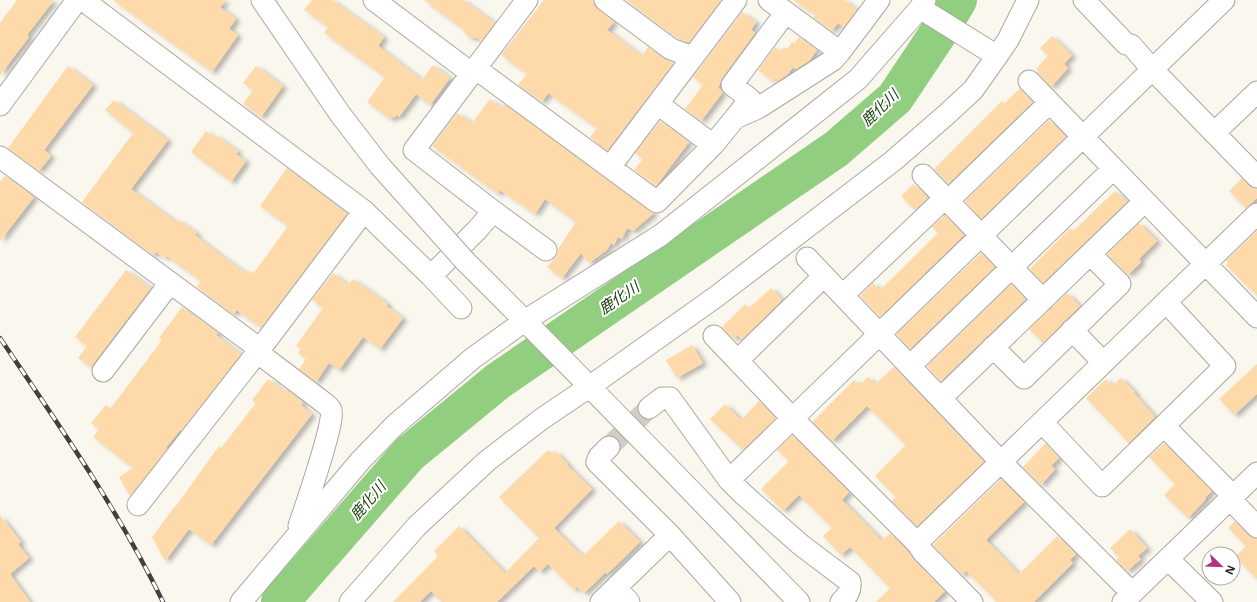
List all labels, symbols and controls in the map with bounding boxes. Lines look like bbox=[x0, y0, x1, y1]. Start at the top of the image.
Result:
water label: 鹿化川 bbox=[856, 83, 904, 130]
water label: 鹿化川 bbox=[594, 275, 644, 318]
water label: 鹿化川 bbox=[345, 475, 391, 524]
north arrow bbox=[1201, 546, 1241, 586]
text: N bbox=[1222, 563, 1239, 577]

